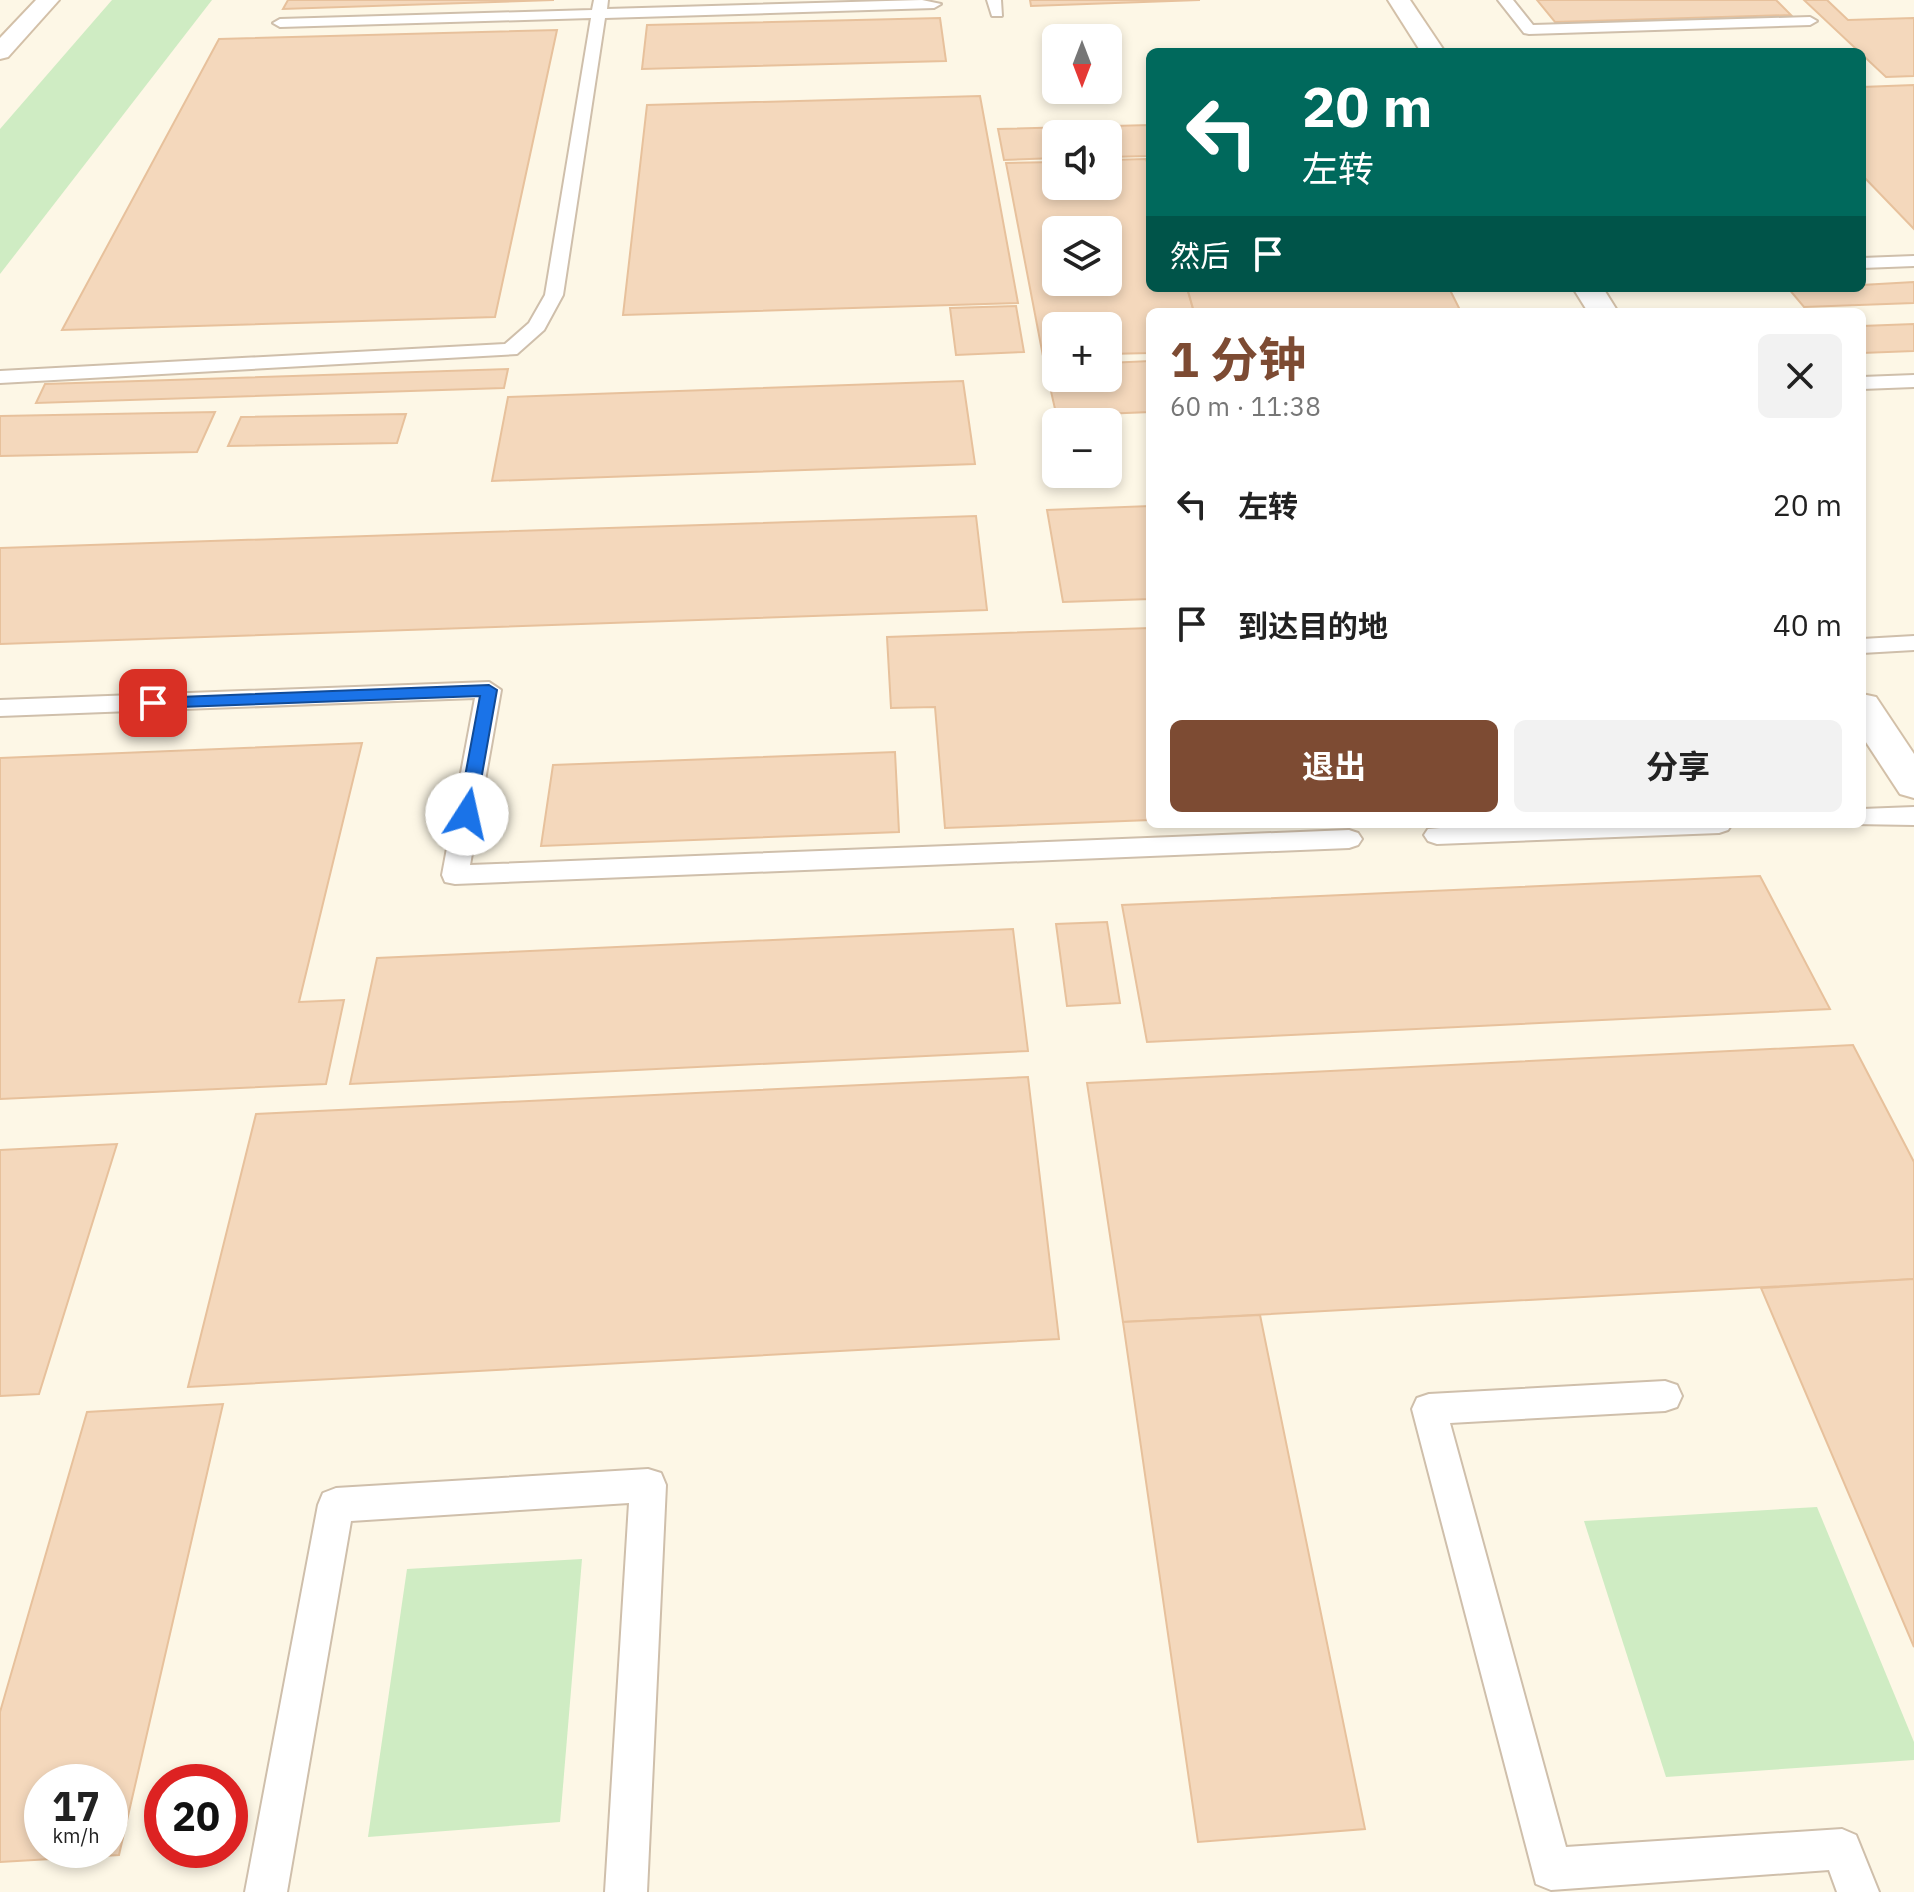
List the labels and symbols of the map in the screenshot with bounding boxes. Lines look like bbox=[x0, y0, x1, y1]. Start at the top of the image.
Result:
north arrow bbox=[1042, 24, 1122, 104]
pin bbox=[119, 669, 187, 737]
position arrow bbox=[425, 772, 509, 856]
speed limit sign: 20 bbox=[144, 1764, 248, 1868]

